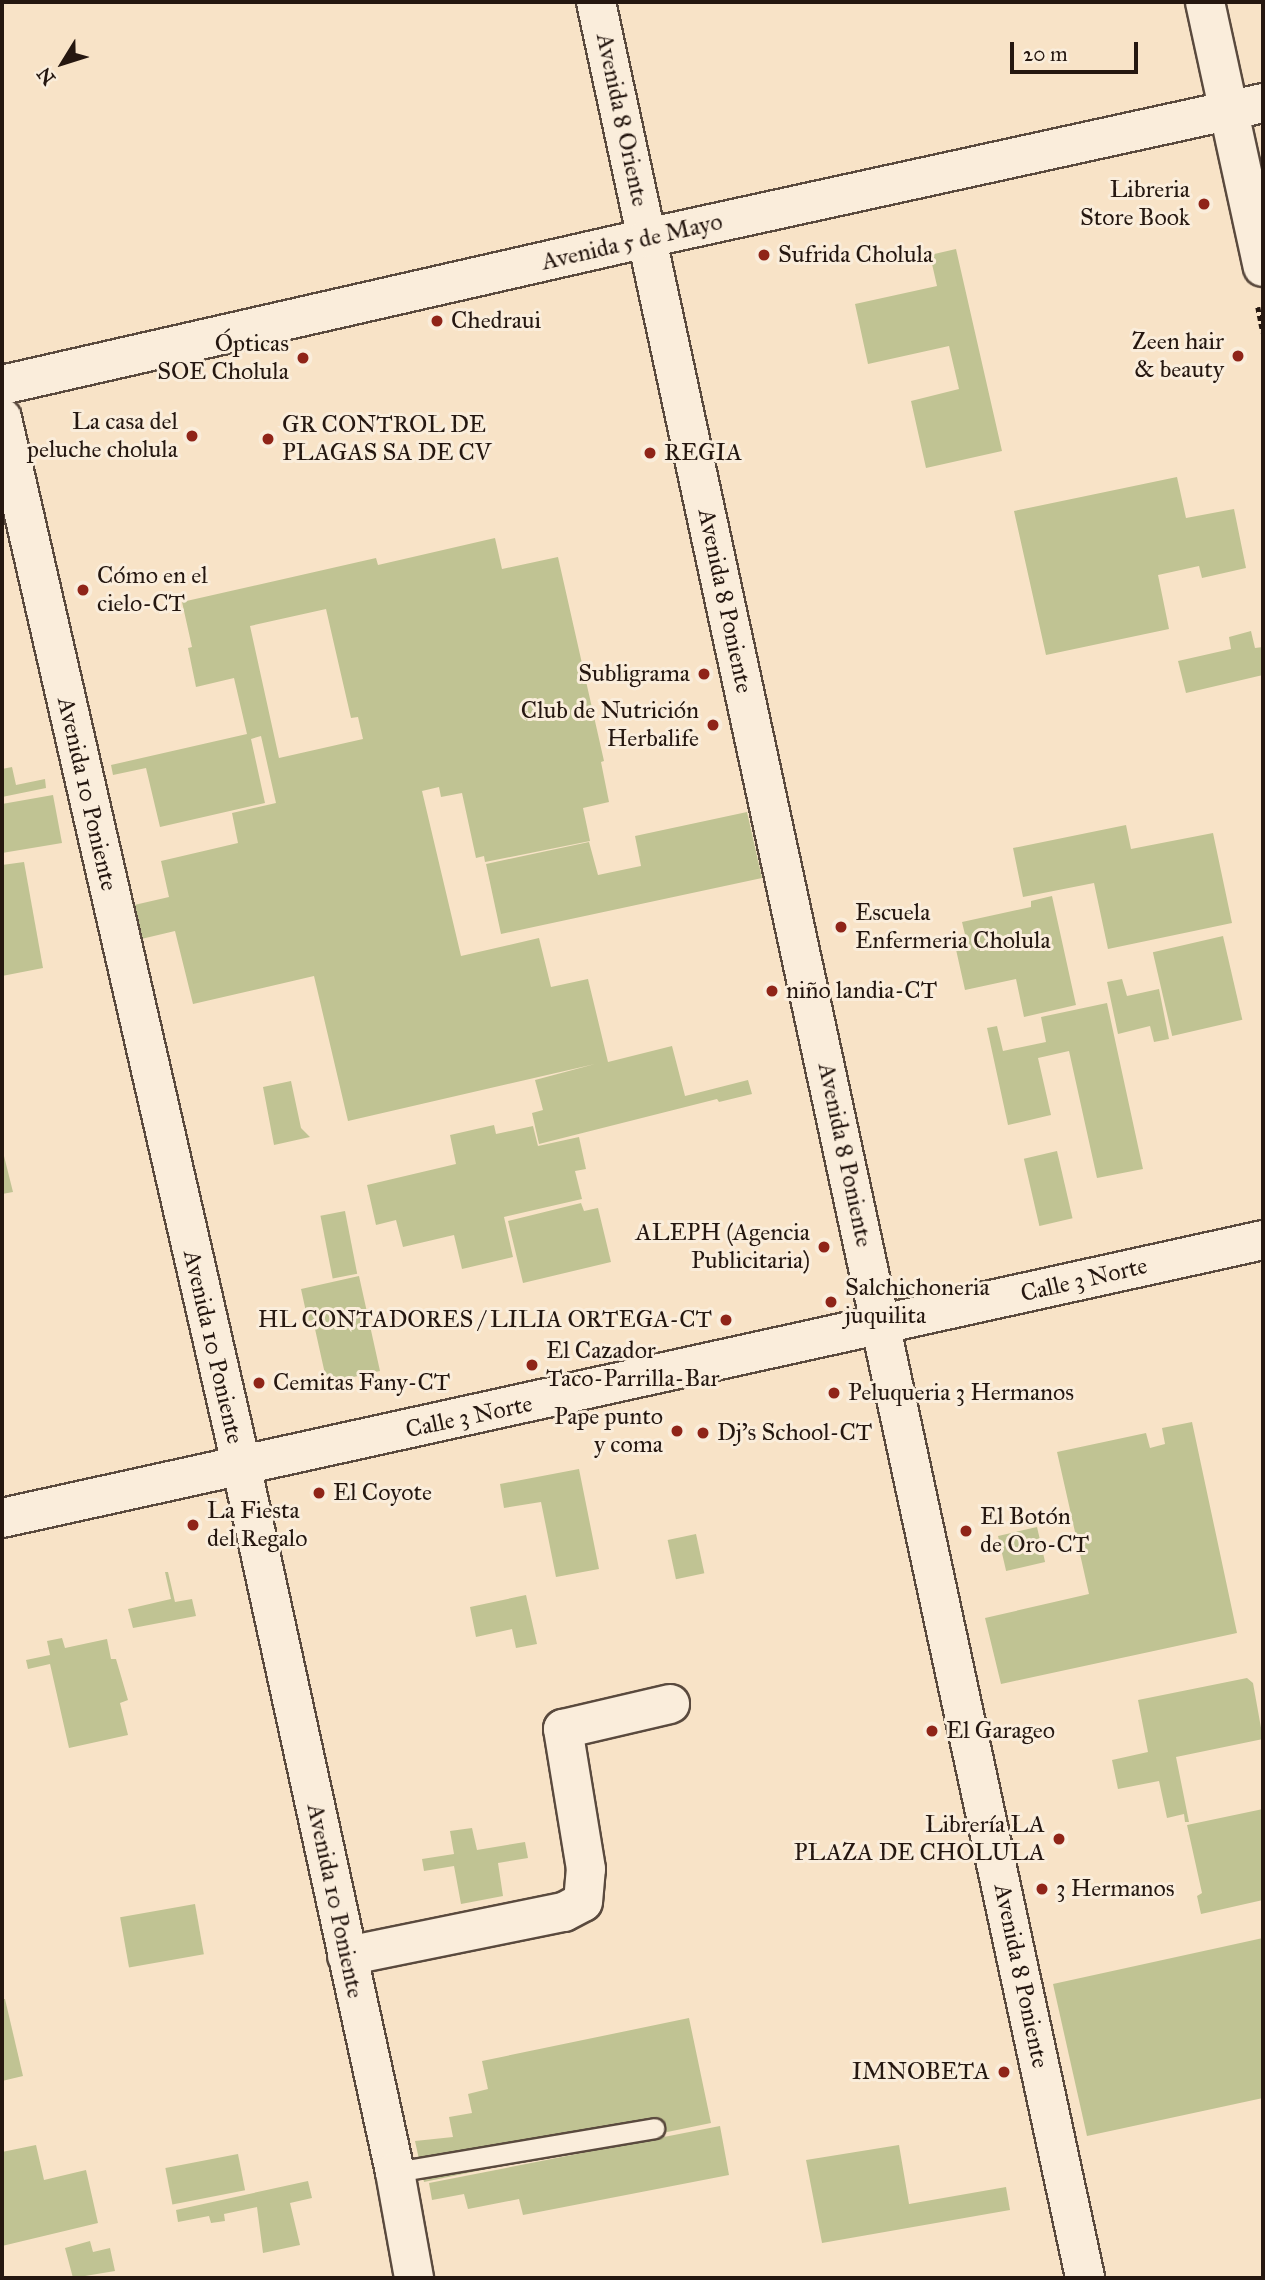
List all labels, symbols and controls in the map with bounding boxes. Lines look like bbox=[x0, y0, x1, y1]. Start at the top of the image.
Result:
north arrow bbox=[28, 28, 98, 98]
scale bar bbox=[1013, 28, 1141, 72]
street label: Avenida 8 Oriente bbox=[590, 31, 654, 209]
text: 20 m bbox=[1023, 41, 1068, 67]
text: N bbox=[32, 63, 60, 90]
place label: Libreria Store Book bbox=[1080, 176, 1190, 232]
marker: Libreria Store Book bbox=[1196, 196, 1212, 212]
street label: Avenida 5 de Mayo bbox=[539, 207, 725, 277]
place label: Sufrida Cholula bbox=[778, 241, 933, 269]
marker: Sufrida Cholula bbox=[756, 247, 772, 263]
place label: Chedraui bbox=[451, 307, 541, 335]
marker: Chedraui bbox=[429, 313, 445, 329]
place label: Zeen hair & beauty bbox=[1132, 328, 1224, 384]
place label: Ópticas SOE Cholula bbox=[157, 330, 289, 386]
marker: Zeen hair & beauty bbox=[1230, 348, 1246, 364]
marker: Ópticas SOE Cholula bbox=[295, 350, 311, 366]
place label: La casa del peluche cholula bbox=[27, 408, 178, 464]
place label: GR CONTROL DE PLAGAS SA DE CV bbox=[282, 411, 492, 467]
marker: La casa del peluche cholula bbox=[184, 428, 200, 444]
marker: GR CONTROL DE PLAGAS SA DE CV bbox=[260, 431, 276, 447]
place label: REGIA bbox=[664, 439, 742, 467]
marker: REGIA bbox=[642, 445, 658, 461]
street label: Avenida 8 Poniente bbox=[691, 506, 759, 696]
place label: Cómo en el cielo-CT bbox=[97, 562, 208, 618]
marker: Cómo en el cielo-CT bbox=[75, 582, 91, 598]
place label: Subligrama bbox=[578, 660, 690, 688]
marker: Subligrama bbox=[696, 666, 712, 682]
street label: Avenida 10 Poniente bbox=[51, 694, 123, 894]
place label: Club de Nutrición Herbalife bbox=[521, 697, 699, 753]
marker: Club de Nutrición Herbalife bbox=[705, 717, 721, 733]
place label: Escuela Enfermeria Cholula bbox=[855, 899, 1051, 955]
marker: Escuela Enfermeria Cholula bbox=[833, 919, 849, 935]
place label: niño landia-CT bbox=[786, 977, 937, 1005]
marker: niño landia-CT bbox=[764, 983, 780, 999]
street label: Avenida 8 Poniente bbox=[811, 1060, 879, 1250]
place label: ALEPH (Agencia Publicitaria) bbox=[636, 1219, 810, 1275]
marker: ALEPH (Agencia Publicitaria) bbox=[816, 1239, 832, 1255]
street label: Avenida 10 Poniente bbox=[177, 1247, 249, 1447]
street label: Calle 3 Norte bbox=[1018, 1251, 1150, 1309]
place label: Salchichoneria juquilita bbox=[845, 1274, 990, 1330]
marker: Salchichoneria juquilita bbox=[823, 1294, 839, 1310]
place label: HL CONTADORES / LILIA ORTEGA-CT bbox=[258, 1306, 712, 1334]
marker: HL CONTADORES / LILIA ORTEGA-CT bbox=[718, 1312, 734, 1328]
place label: El Cazador Taco-Parrilla-Bar bbox=[546, 1337, 719, 1393]
marker: El Cazador Taco-Parrilla-Bar bbox=[524, 1357, 540, 1373]
place label: Cemitas Fany-CT bbox=[273, 1369, 450, 1397]
marker: Cemitas Fany-CT bbox=[251, 1375, 267, 1391]
place label: Peluqueria 3 Hermanos bbox=[848, 1379, 1074, 1407]
marker: Peluqueria 3 Hermanos bbox=[826, 1385, 842, 1401]
street label: Calle 3 Norte bbox=[403, 1390, 535, 1444]
place label: Pape punto y coma bbox=[554, 1403, 663, 1459]
place label: Dj's School-CT bbox=[717, 1419, 872, 1447]
marker: Pape punto y coma bbox=[669, 1423, 685, 1439]
marker: Dj's School-CT bbox=[695, 1425, 711, 1441]
place label: El Coyote bbox=[333, 1479, 432, 1507]
marker: El Coyote bbox=[311, 1485, 327, 1501]
place label: La Fiesta del Regalo bbox=[207, 1497, 307, 1553]
place label: El Botón de Oro-CT bbox=[980, 1503, 1089, 1559]
marker: La Fiesta del Regalo bbox=[185, 1517, 201, 1533]
marker: El Botón de Oro-CT bbox=[958, 1523, 974, 1539]
place label: El Garageo bbox=[946, 1717, 1055, 1745]
marker: El Garageo bbox=[924, 1723, 940, 1739]
street label: Avenida 10 Poniente bbox=[300, 1801, 370, 2001]
place label: Librería LA PLAZA DE CHOLULA bbox=[794, 1811, 1045, 1867]
marker: Librería LA PLAZA DE CHOLULA bbox=[1051, 1831, 1067, 1847]
place label: 3 Hermanos bbox=[1056, 1875, 1175, 1903]
street label: Avenida 8 Poniente bbox=[987, 1881, 1055, 2071]
marker: 3 Hermanos bbox=[1034, 1881, 1050, 1897]
place label: IMNOBETA bbox=[852, 2058, 990, 2086]
marker: IMNOBETA bbox=[996, 2064, 1012, 2080]

